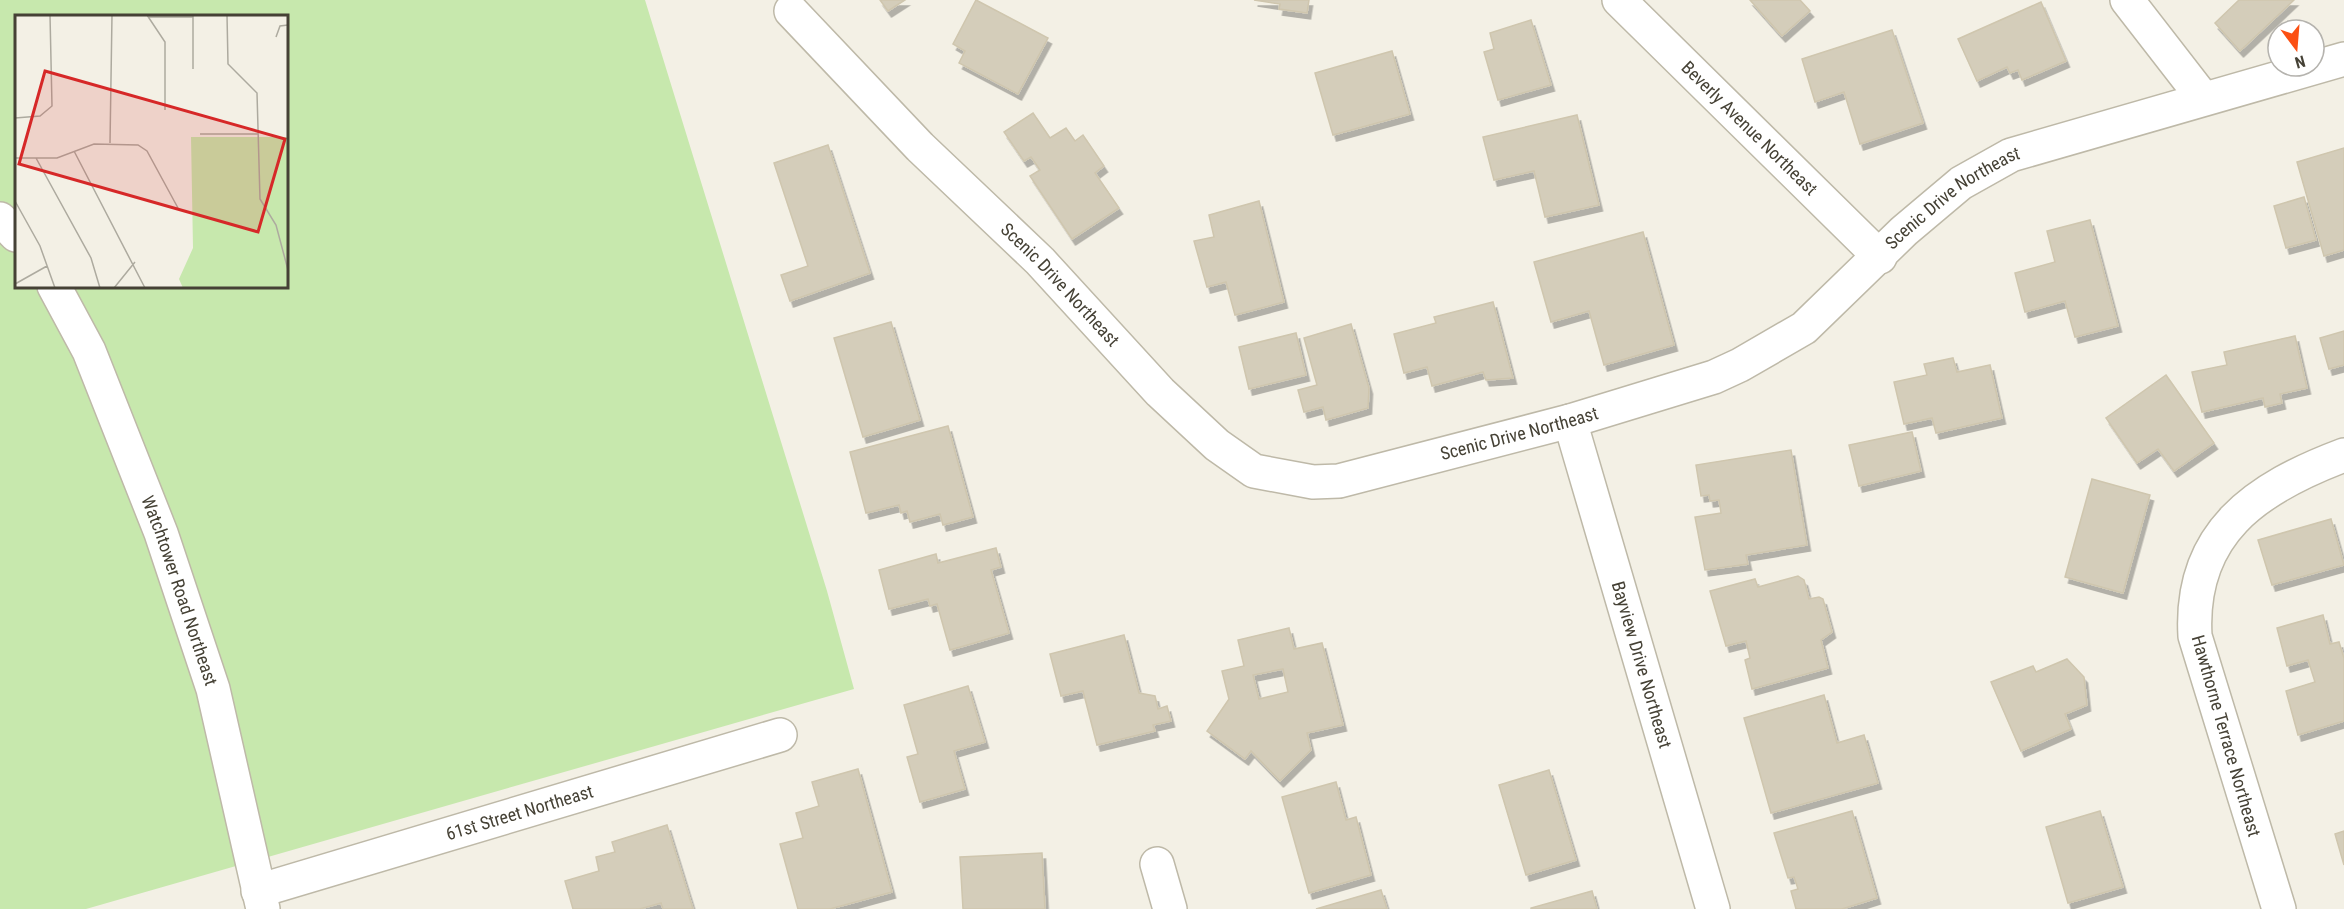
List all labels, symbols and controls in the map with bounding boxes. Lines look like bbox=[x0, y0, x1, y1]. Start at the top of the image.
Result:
inset map bbox=[15, 15, 288, 288]
north arrow bbox=[2266, 18, 2326, 78]
text: N bbox=[2293, 51, 2307, 72]
street label: Beverly Avenue Northeast bbox=[1677, 57, 1822, 199]
street label: Scenic Drive Northeast bbox=[1881, 142, 2022, 253]
street label: Scenic Drive Northeast bbox=[997, 219, 1124, 350]
street label: Scenic Drive Northeast bbox=[1438, 402, 1600, 464]
street label: Watchtower Road Northeast bbox=[137, 492, 222, 688]
street label: Bayview Drive Northeast bbox=[1608, 579, 1676, 750]
street label: Hawthorne Terrace Northeast bbox=[2188, 633, 2265, 839]
street label: 61st Street Northeast bbox=[443, 780, 596, 844]

